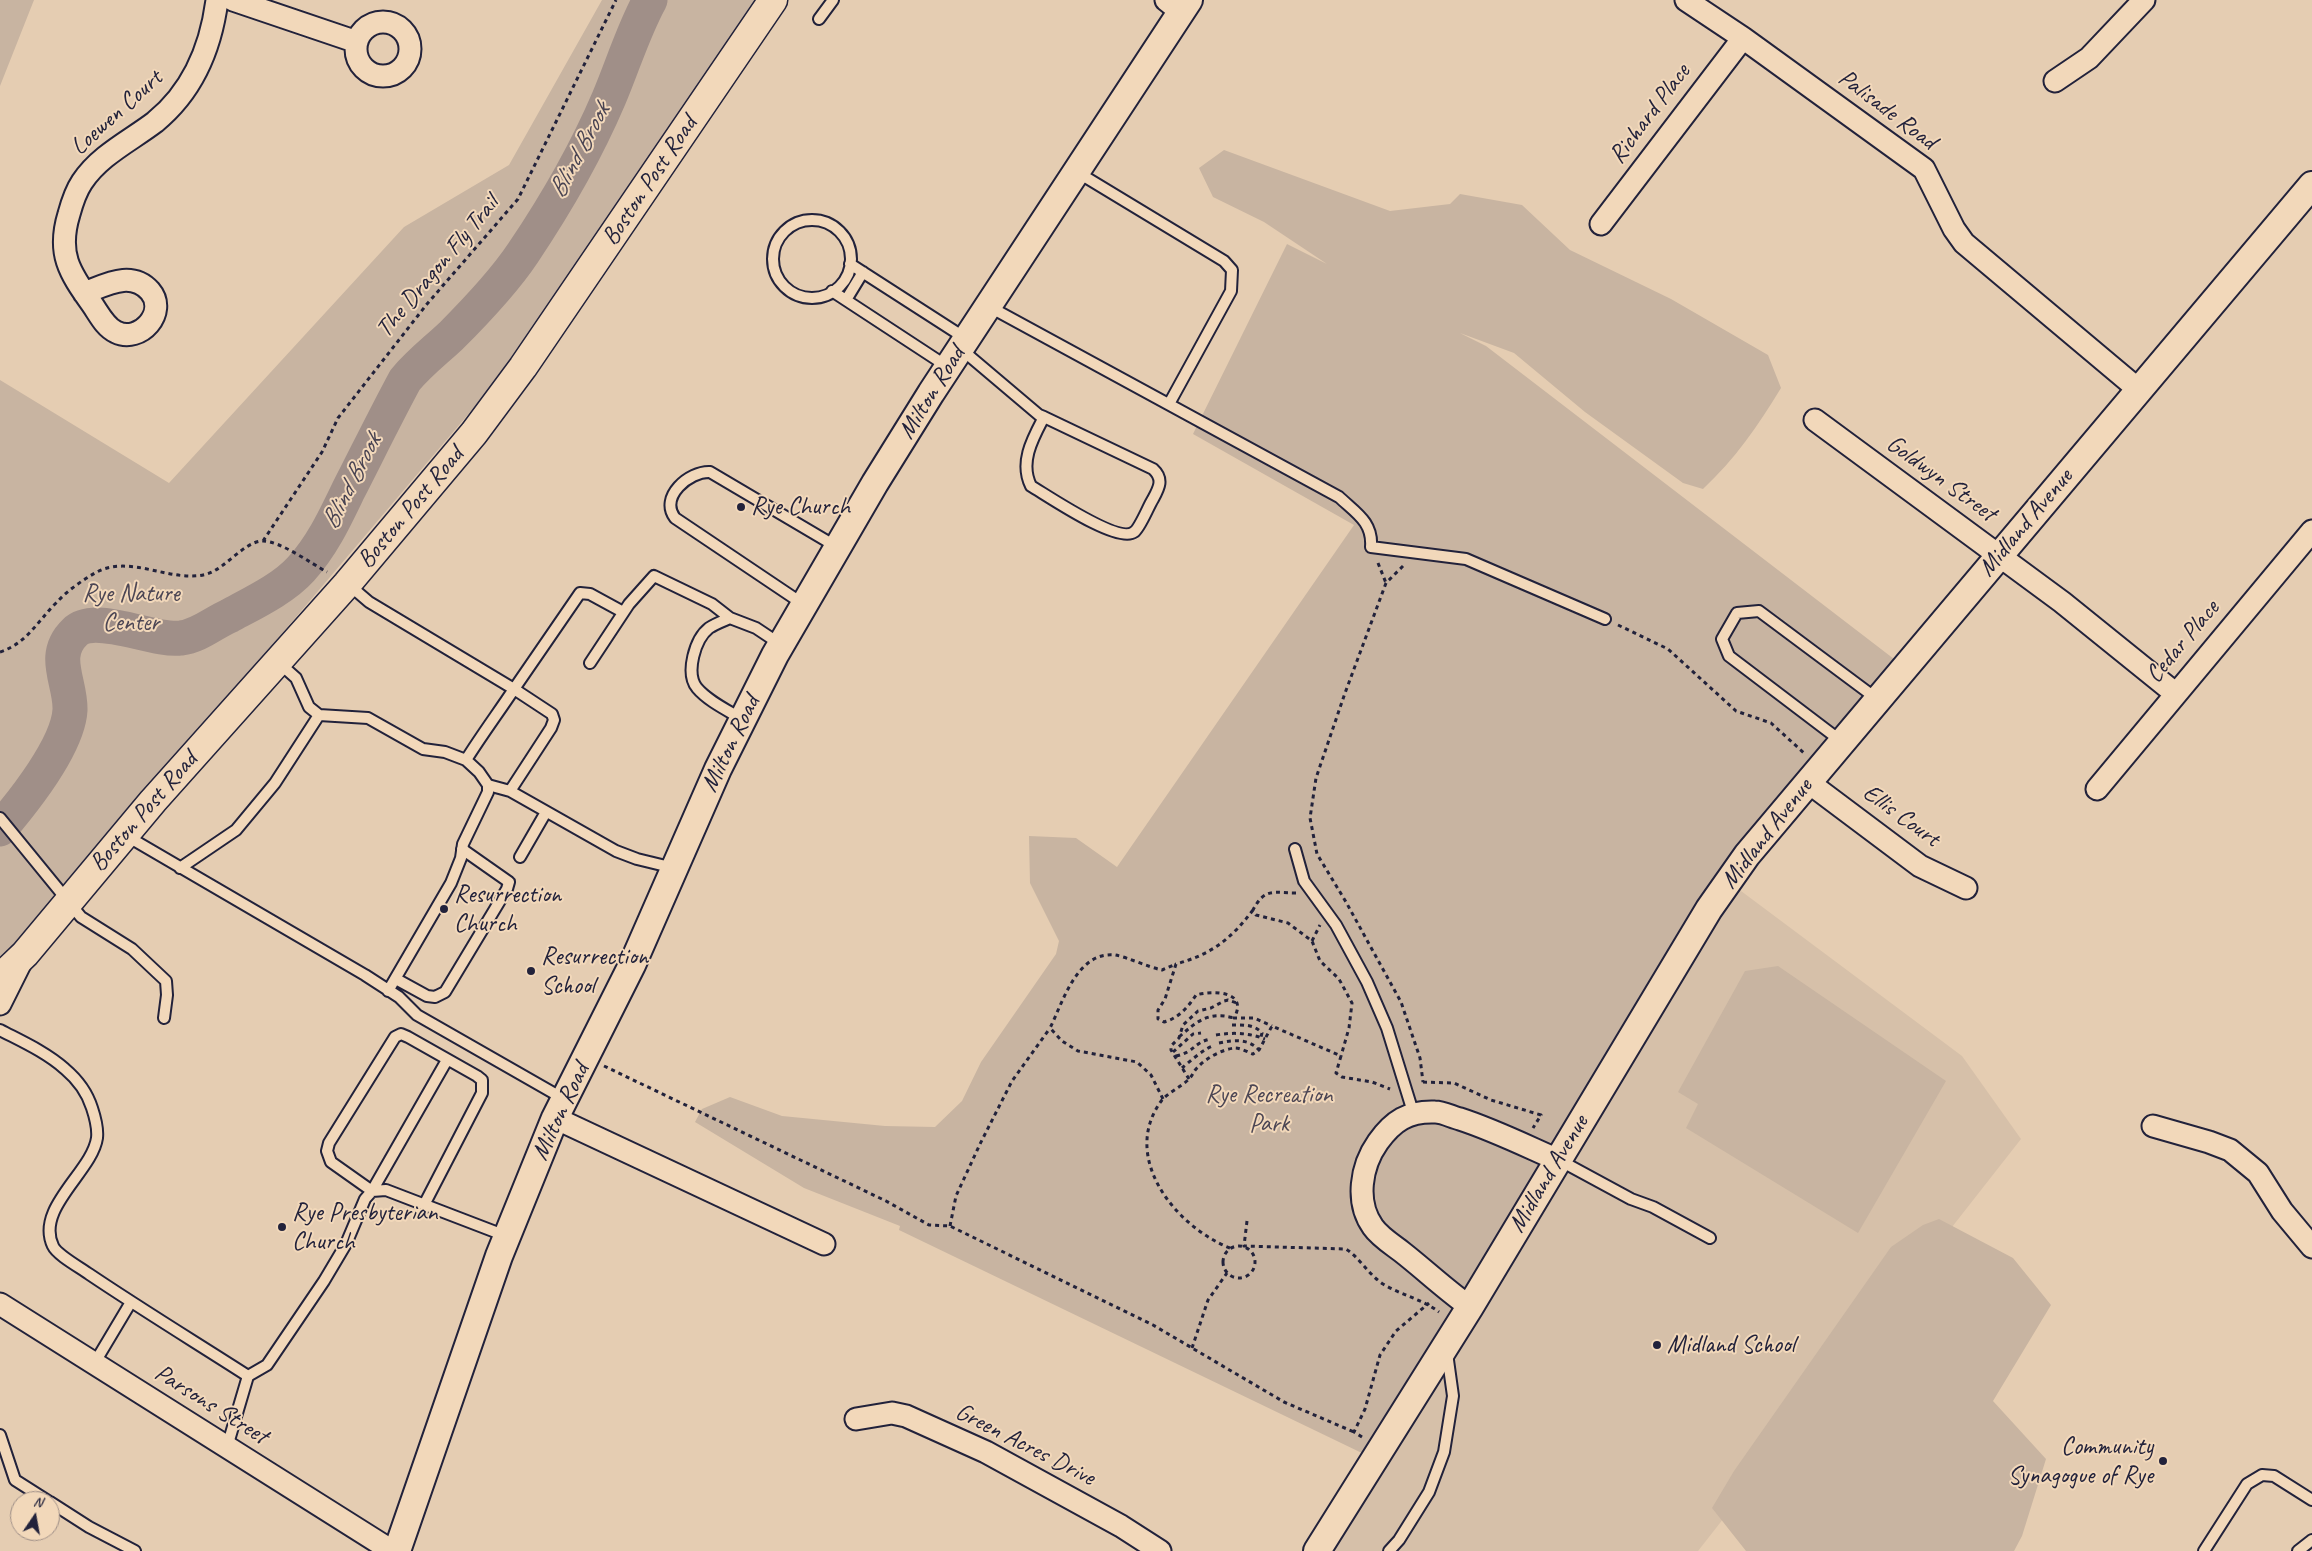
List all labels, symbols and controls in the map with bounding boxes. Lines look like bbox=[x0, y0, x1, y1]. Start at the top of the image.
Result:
street label: Richard Place bbox=[1603, 58, 1697, 170]
street label: Palisade Road bbox=[1832, 63, 1942, 157]
street label: Loewen Court bbox=[65, 64, 169, 162]
water label: Blind Brook bbox=[542, 99, 618, 203]
street label: Boston Post Road bbox=[596, 111, 704, 251]
street label: The Dragon Fly Trail bbox=[370, 190, 506, 344]
street label: Milton Road bbox=[892, 341, 972, 445]
water label: Blind Brook bbox=[315, 429, 389, 535]
street label: Goldwyn Street bbox=[1880, 429, 2002, 529]
street label: Boston Post Road bbox=[352, 441, 470, 575]
street label: Midland Avenue bbox=[1972, 463, 2080, 583]
place label: Rye Church bbox=[751, 492, 850, 522]
marker: Rye Church bbox=[735, 501, 747, 513]
park label: Rye Nature Center bbox=[82, 579, 180, 638]
street label: Cedar Place bbox=[2140, 595, 2226, 689]
street label: Milton Road bbox=[695, 691, 767, 797]
street label: Boston Post Road bbox=[84, 746, 204, 878]
street label: Midland Avenue bbox=[1715, 773, 1819, 895]
street label: Ellis Court bbox=[1857, 778, 1945, 854]
place label: Resurrection Church bbox=[454, 880, 561, 939]
marker: Resurrection Church bbox=[438, 903, 450, 915]
place label: Resurrection School bbox=[541, 942, 648, 1001]
marker: Resurrection School bbox=[525, 965, 537, 977]
street label: Milton Road bbox=[526, 1059, 596, 1165]
park label: Rye Recreation Park bbox=[1205, 1080, 1333, 1139]
street label: Midland Avenue bbox=[1502, 1110, 1596, 1238]
place label: Rye Presbyterian Church bbox=[292, 1198, 438, 1257]
marker: Rye Presbyterian Church bbox=[276, 1221, 288, 1233]
place label: Midland School bbox=[1667, 1330, 1795, 1360]
marker: Midland School bbox=[1651, 1339, 1663, 1351]
street label: Parsons Street bbox=[149, 1358, 273, 1452]
street label: Green Acres Drive bbox=[950, 1397, 1100, 1493]
place label: Community Synagogue of Rye bbox=[2008, 1432, 2153, 1491]
marker: Community Synagogue of Rye bbox=[2157, 1455, 2169, 1467]
north arrow bbox=[10, 1491, 60, 1541]
text: N bbox=[32, 1493, 44, 1511]

